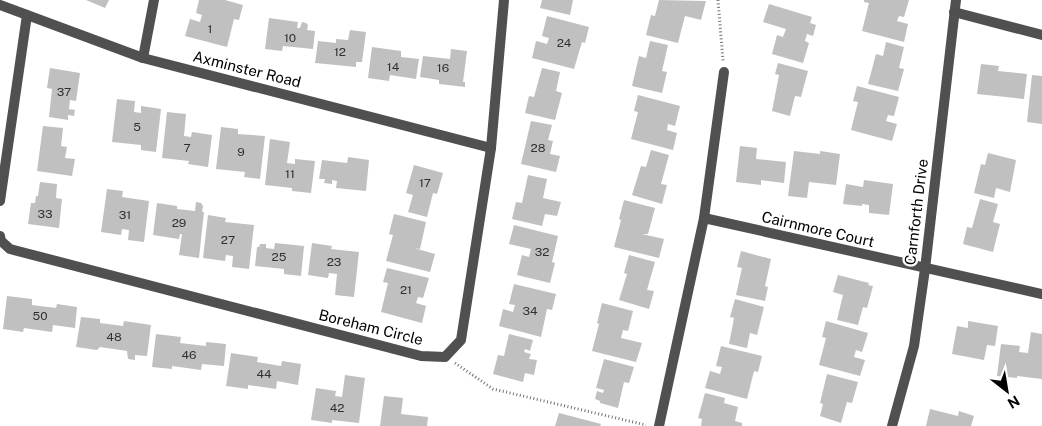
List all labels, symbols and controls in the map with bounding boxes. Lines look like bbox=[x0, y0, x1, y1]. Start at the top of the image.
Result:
house number: 1 bbox=[208, 22, 212, 36]
house number: 10 bbox=[284, 31, 296, 45]
house number: 24 bbox=[557, 36, 572, 50]
house number: 12 bbox=[334, 45, 346, 59]
street label: Axminster Road bbox=[191, 47, 303, 91]
house number: 14 bbox=[387, 60, 400, 74]
house number: 16 bbox=[437, 61, 449, 75]
house number: 37 bbox=[57, 85, 71, 99]
house number: 5 bbox=[133, 120, 141, 134]
house number: 7 bbox=[183, 141, 191, 155]
house number: 28 bbox=[531, 141, 546, 155]
house number: 9 bbox=[237, 145, 245, 159]
street label: Carnforth Drive bbox=[901, 158, 931, 266]
house number: 11 bbox=[285, 167, 295, 181]
house number: 17 bbox=[419, 176, 431, 190]
house number: 33 bbox=[37, 207, 53, 221]
house number: 31 bbox=[119, 208, 131, 222]
street label: Cairnmore Court bbox=[760, 208, 876, 250]
house number: 29 bbox=[172, 216, 186, 230]
house number: 27 bbox=[221, 233, 235, 247]
house number: 32 bbox=[535, 245, 549, 259]
house number: 25 bbox=[272, 250, 287, 264]
house number: 23 bbox=[327, 255, 341, 269]
house number: 21 bbox=[400, 283, 412, 297]
house number: 34 bbox=[522, 304, 538, 318]
street label: Boreham Circle bbox=[317, 306, 425, 348]
house number: 50 bbox=[32, 309, 48, 323]
house number: 48 bbox=[106, 330, 122, 344]
house number: 46 bbox=[181, 348, 197, 362]
north arrow bbox=[982, 366, 1032, 416]
house number: 44 bbox=[256, 367, 272, 381]
text: N bbox=[1005, 392, 1023, 412]
house number: 42 bbox=[330, 401, 344, 415]

